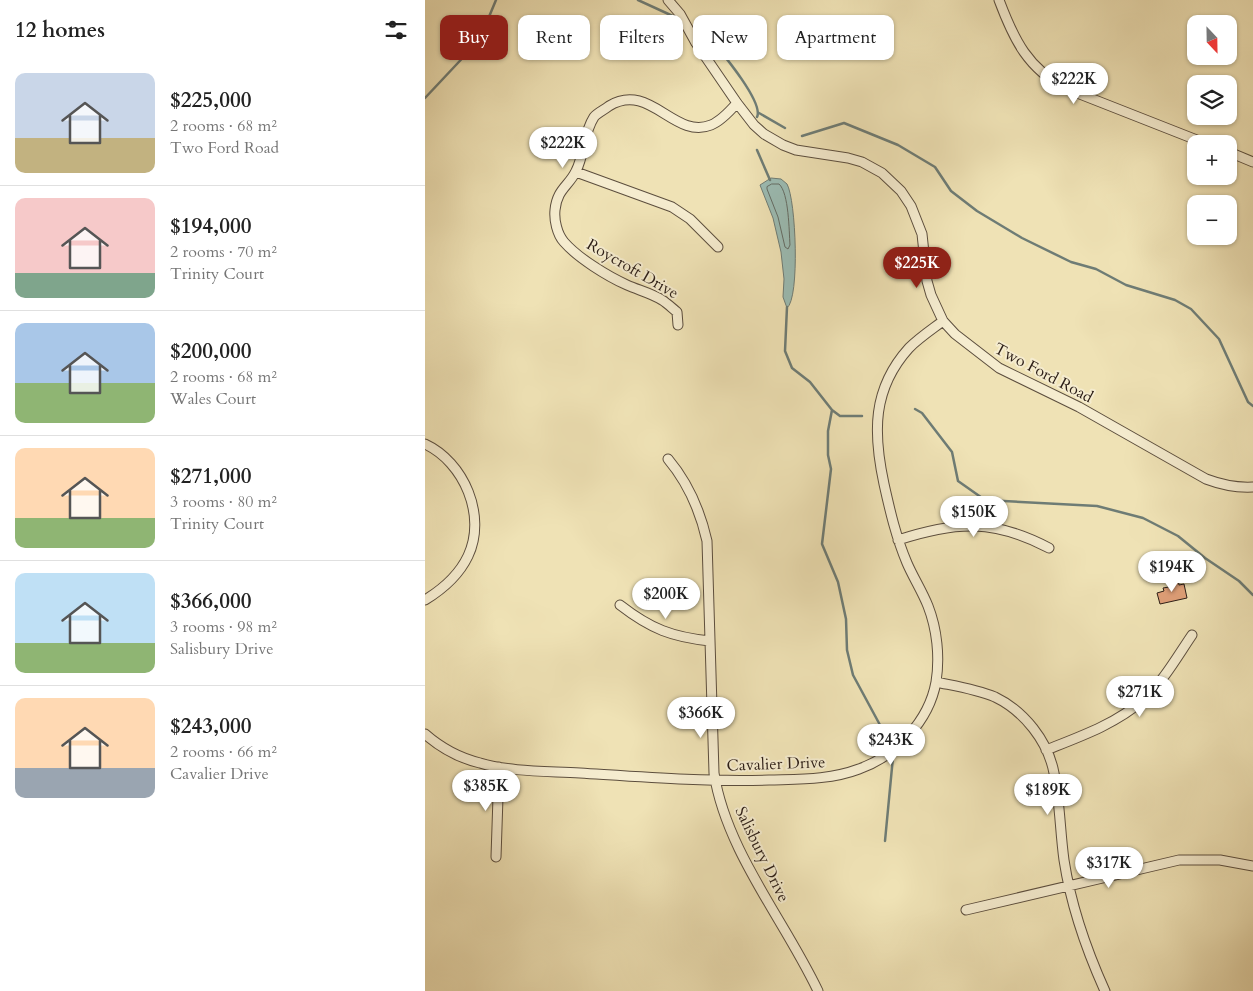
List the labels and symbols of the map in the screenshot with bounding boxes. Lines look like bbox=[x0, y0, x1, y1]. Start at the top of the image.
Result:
north arrow bbox=[1187, 15, 1237, 65]
pin: $222K bbox=[1039, 62, 1109, 105]
pin: $222K bbox=[528, 126, 598, 169]
street label: Roycroft Drive bbox=[582, 234, 683, 304]
pin: $225K bbox=[882, 246, 952, 289]
street label: Two Ford Road bbox=[990, 338, 1097, 408]
pin: $150K bbox=[939, 496, 1009, 538]
pin: $194K bbox=[1137, 550, 1207, 593]
pin: $200K bbox=[631, 578, 701, 620]
pin: $271K bbox=[1105, 676, 1175, 718]
pin: $366K bbox=[666, 696, 736, 739]
pin: $243K bbox=[856, 724, 926, 766]
street label: Cavalier Drive bbox=[726, 751, 826, 777]
pin: $385K bbox=[451, 770, 521, 812]
pin: $189K bbox=[1013, 774, 1083, 816]
street label: Salisbury Drive bbox=[730, 803, 795, 906]
pin: $317K bbox=[1074, 846, 1144, 889]

